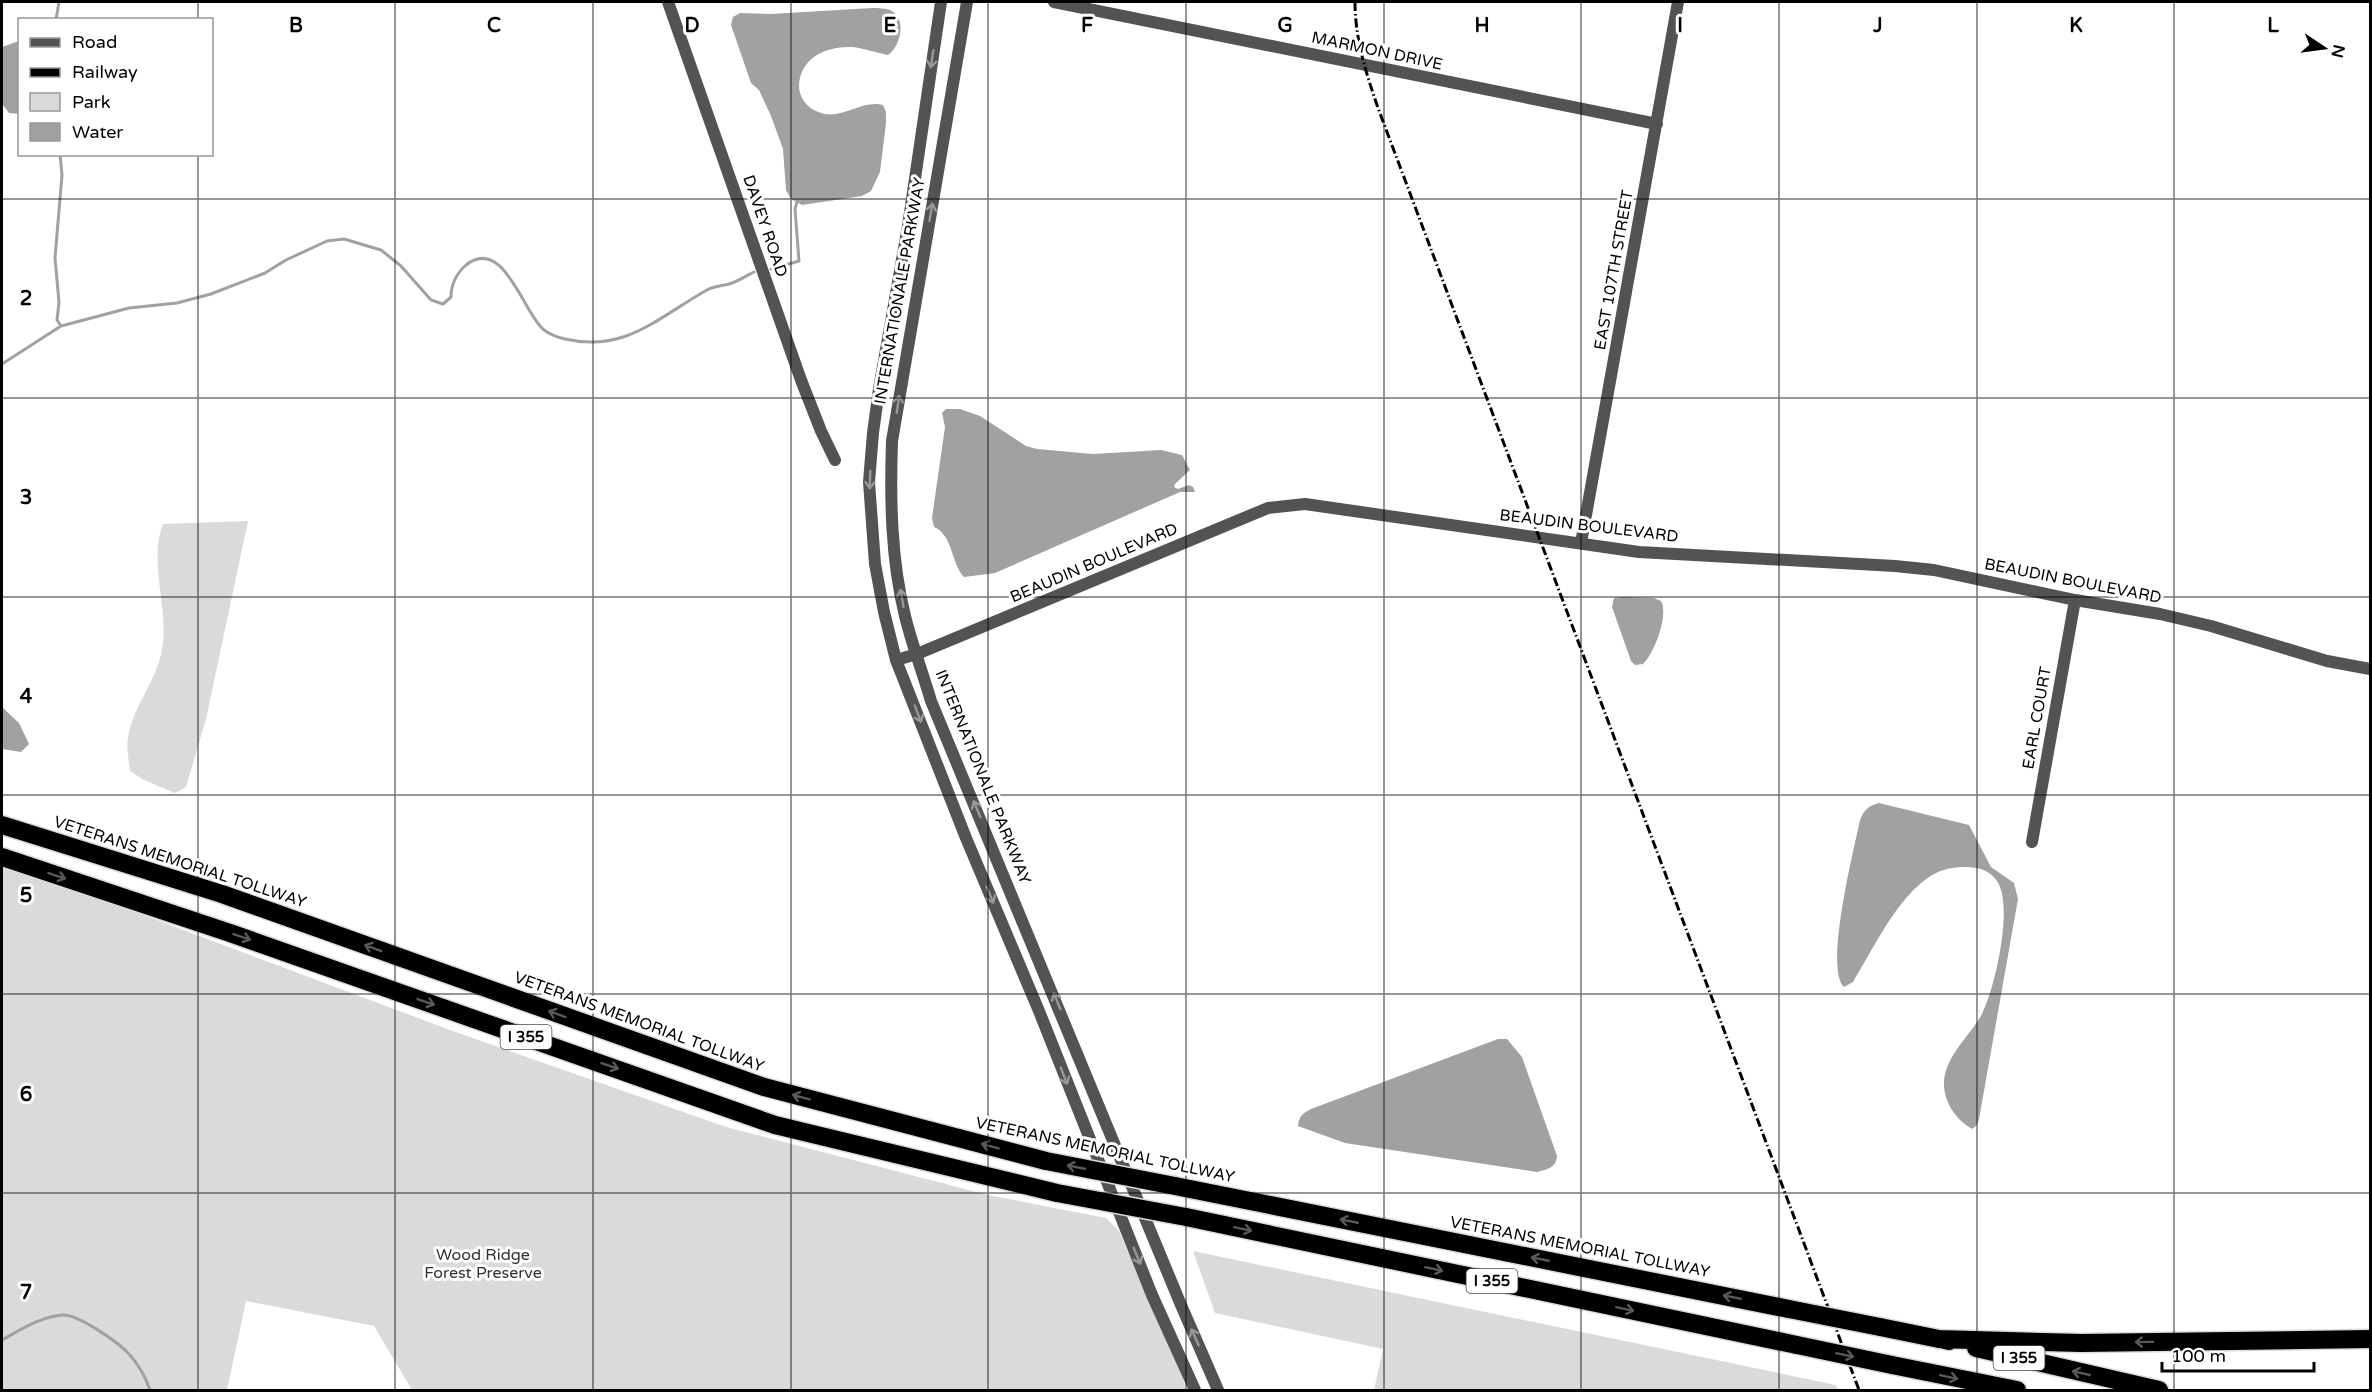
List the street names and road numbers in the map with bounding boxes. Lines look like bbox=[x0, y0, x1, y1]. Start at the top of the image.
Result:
street label: MARMON DRIVE bbox=[1310, 27, 1444, 75]
street label: DAVEY ROAD bbox=[738, 172, 792, 280]
street label: INTERNATIONALE PARKWAY bbox=[870, 176, 930, 406]
street label: EAST 107TH STREET bbox=[1590, 188, 1638, 352]
street label: BEAUDIN BOULEVARD bbox=[1498, 505, 1680, 547]
street label: BEAUDIN BOULEVARD bbox=[1007, 519, 1181, 607]
street label: BEAUDIN BOULEVARD bbox=[1983, 554, 2163, 608]
street label: EARL COURT bbox=[2018, 665, 2056, 771]
street label: INTERNATIONALE PARKWAY bbox=[931, 667, 1035, 887]
street label: VETERANS MEMORIAL TOLLWAY bbox=[51, 812, 309, 912]
street label: VETERANS MEMORIAL TOLLWAY bbox=[511, 967, 767, 1077]
road number: I 355 bbox=[500, 1025, 552, 1049]
street label: VETERANS MEMORIAL TOLLWAY bbox=[974, 1113, 1236, 1187]
street label: VETERANS MEMORIAL TOLLWAY bbox=[1448, 1212, 1712, 1282]
road number: I 355 bbox=[1466, 1269, 1518, 1293]
road number: I 355 bbox=[1994, 1346, 2044, 1370]

